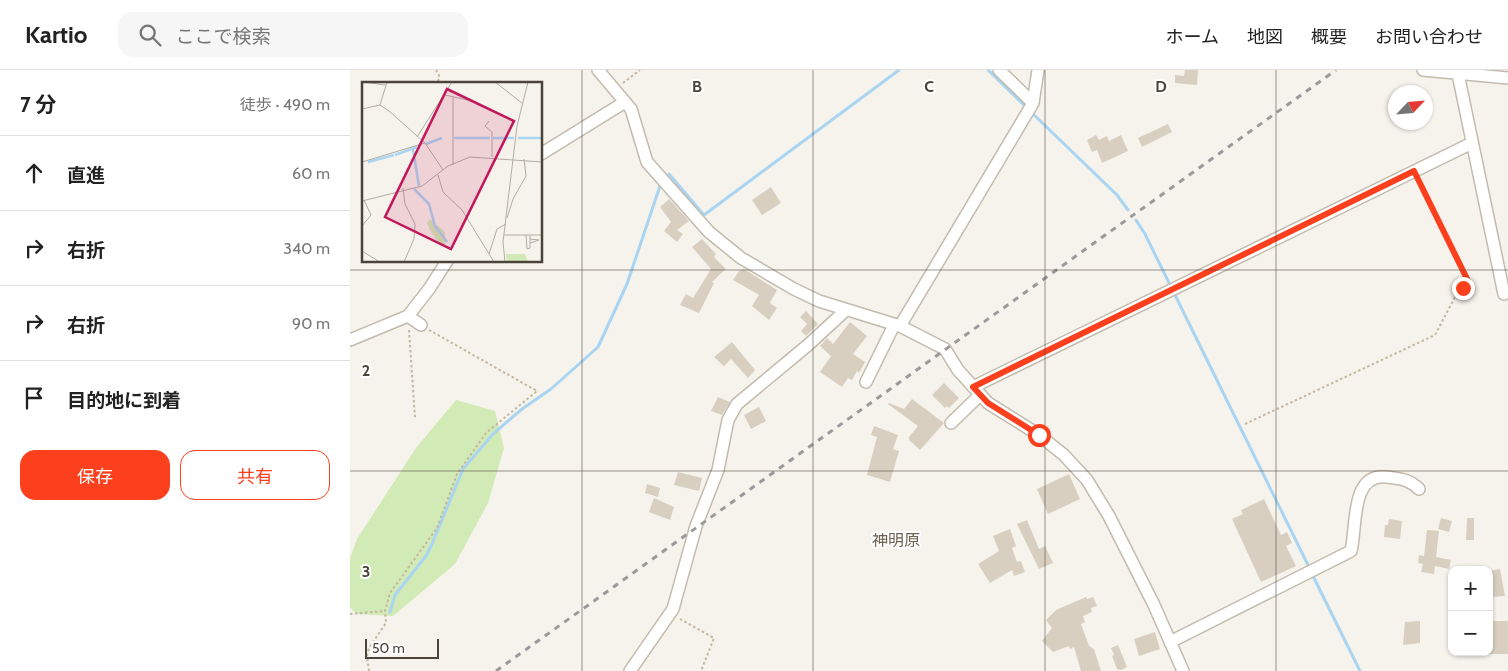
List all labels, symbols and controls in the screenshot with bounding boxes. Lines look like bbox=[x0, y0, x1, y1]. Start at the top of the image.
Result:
search box bbox=[118, 12, 468, 57]
text: Kartio bbox=[25, 20, 88, 49]
icon: search bbox=[136, 21, 164, 49]
text: ここで検索 bbox=[176, 25, 271, 48]
text: ホーム bbox=[1166, 26, 1219, 48]
text: 地図 bbox=[1247, 26, 1283, 48]
text: 概要 bbox=[1311, 26, 1347, 48]
text: お問い合わせ bbox=[1375, 26, 1483, 48]
text: B bbox=[692, 77, 702, 96]
text: C bbox=[924, 77, 934, 96]
text: D bbox=[1155, 77, 1167, 96]
inset map bbox=[362, 82, 542, 262]
north arrow bbox=[1388, 85, 1433, 130]
text: 7 分 bbox=[20, 92, 56, 117]
text: 徒歩 · 490 m bbox=[240, 95, 330, 114]
icon: ahead bbox=[20, 159, 48, 187]
text: 直進 bbox=[67, 164, 105, 187]
text: 60 m bbox=[292, 164, 330, 183]
icon: right bbox=[20, 234, 48, 262]
text: 右折 bbox=[67, 239, 105, 262]
text: 340 m bbox=[283, 239, 330, 258]
route end bbox=[1452, 277, 1475, 300]
icon: right bbox=[20, 309, 48, 337]
text: 右折 bbox=[67, 314, 105, 337]
text: 90 m bbox=[292, 314, 330, 333]
text: 2 bbox=[362, 361, 370, 380]
icon: arrive bbox=[20, 384, 48, 412]
text: 目的地に到着 bbox=[67, 389, 181, 412]
route start bbox=[1028, 424, 1051, 447]
button: 保存 bbox=[20, 450, 170, 500]
button: 共有 bbox=[180, 450, 330, 500]
district label: 神明原 bbox=[872, 531, 920, 550]
text: 3 bbox=[362, 562, 370, 581]
map controls bbox=[1448, 566, 1493, 656]
button: + bbox=[1448, 566, 1493, 611]
button: − bbox=[1448, 611, 1493, 656]
scale bar bbox=[365, 636, 439, 659]
text: 50 m bbox=[372, 639, 405, 657]

